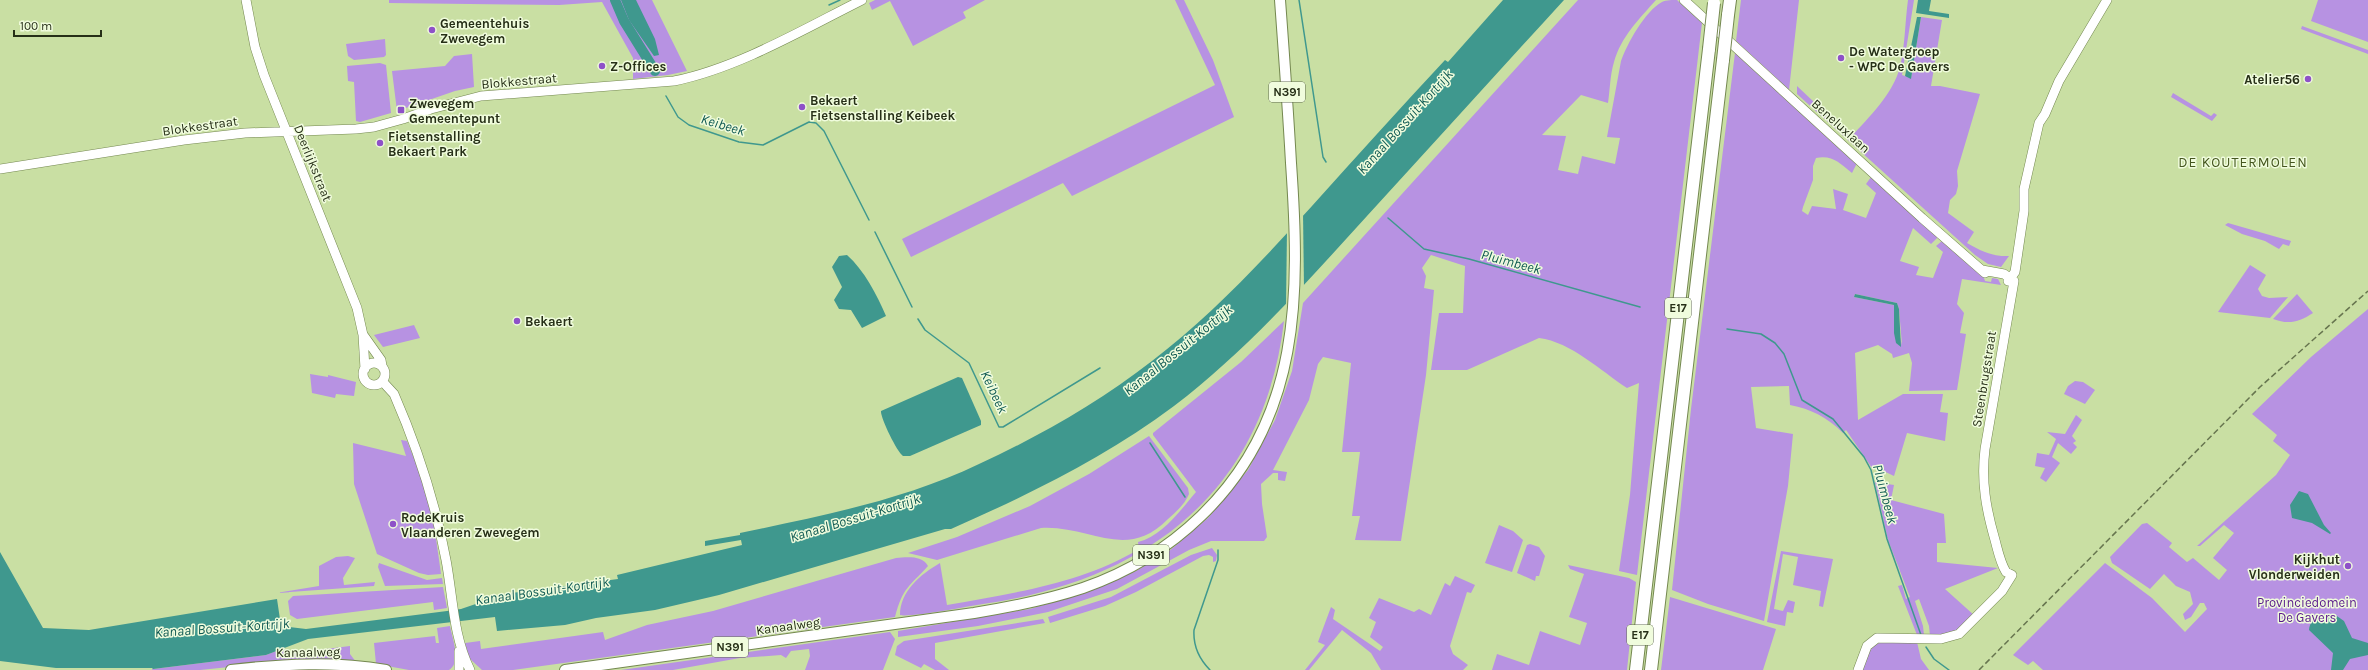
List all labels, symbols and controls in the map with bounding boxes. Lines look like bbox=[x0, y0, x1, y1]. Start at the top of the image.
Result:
scale bar bbox=[14, 12, 101, 38]
place label: Gemeentehuis Zwevegem bbox=[440, 16, 529, 46]
text: 100 m bbox=[20, 19, 52, 33]
marker: Gemeentehuis Zwevegem bbox=[427, 25, 437, 35]
place label: De Watergroep - WPC De Gavers bbox=[1849, 44, 1950, 74]
marker: De Watergroep - WPC De Gavers bbox=[1836, 53, 1846, 63]
place label: Z-Offices bbox=[610, 59, 666, 74]
marker: Z-Offices bbox=[597, 61, 607, 71]
water label: Kanaal Bossuit-Kortrijk bbox=[1353, 65, 1457, 178]
street label: Blokkestraat bbox=[481, 70, 558, 92]
place label: Atelier56 bbox=[2244, 72, 2300, 87]
marker: Atelier56 bbox=[2303, 74, 2313, 84]
road number: N391 bbox=[1269, 82, 1305, 102]
place label: Bekaert Fietsenstalling Keibeek bbox=[810, 93, 955, 123]
place label: Zwevegem Gemeentepunt bbox=[409, 96, 500, 126]
street label: Beneluxlaan bbox=[1809, 96, 1873, 156]
marker: Bekaert Fietsenstalling Keibeek bbox=[797, 102, 807, 112]
marker: Zwevegem Gemeentepunt bbox=[396, 105, 406, 115]
water label: Keibeek bbox=[699, 110, 748, 140]
street label: Blokkestraat bbox=[161, 113, 239, 139]
street label: Deerlijkstraat bbox=[291, 123, 335, 204]
place label: Fietsenstalling Bekaert Park bbox=[388, 129, 481, 159]
marker: Fietsenstalling Bekaert Park bbox=[375, 138, 385, 148]
district label: DE KOUTERMOLEN bbox=[2178, 154, 2308, 171]
water label: Pluimbeek bbox=[1479, 246, 1544, 278]
road number: E17 bbox=[1665, 298, 1691, 318]
water label: Kanaal Bossuit-Kortrijk bbox=[1120, 300, 1237, 399]
place label: Bekaert bbox=[525, 314, 573, 329]
marker: Bekaert bbox=[512, 316, 522, 326]
street label: Steenbrugstraat bbox=[1969, 330, 1999, 428]
water label: Keibeek bbox=[977, 368, 1012, 417]
water label: Pluimbeek bbox=[1869, 462, 1901, 527]
water label: Kanaal Bossuit-Kortrijk bbox=[788, 490, 923, 546]
place label: RodeKruis Vlaanderen Zwevegem bbox=[401, 510, 540, 540]
marker: RodeKruis Vlaanderen Zwevegem bbox=[388, 519, 398, 529]
road number: N391 bbox=[1133, 545, 1169, 565]
place label: Kijkhut Vlonderweiden bbox=[2249, 552, 2340, 582]
marker: Kijkhut Vlonderweiden bbox=[2343, 561, 2353, 571]
water label: Kanaal Bossuit-Kortrijk bbox=[474, 573, 611, 609]
park label: Provinciedomein De Gavers bbox=[2257, 595, 2357, 625]
street label: Kanaalweg bbox=[755, 614, 822, 638]
water label: Kanaal Bossuit-Kortrijk bbox=[154, 615, 291, 641]
road number: E17 bbox=[1627, 625, 1653, 645]
road number: N391 bbox=[712, 637, 748, 657]
street label: Kanaalweg bbox=[276, 644, 341, 660]

